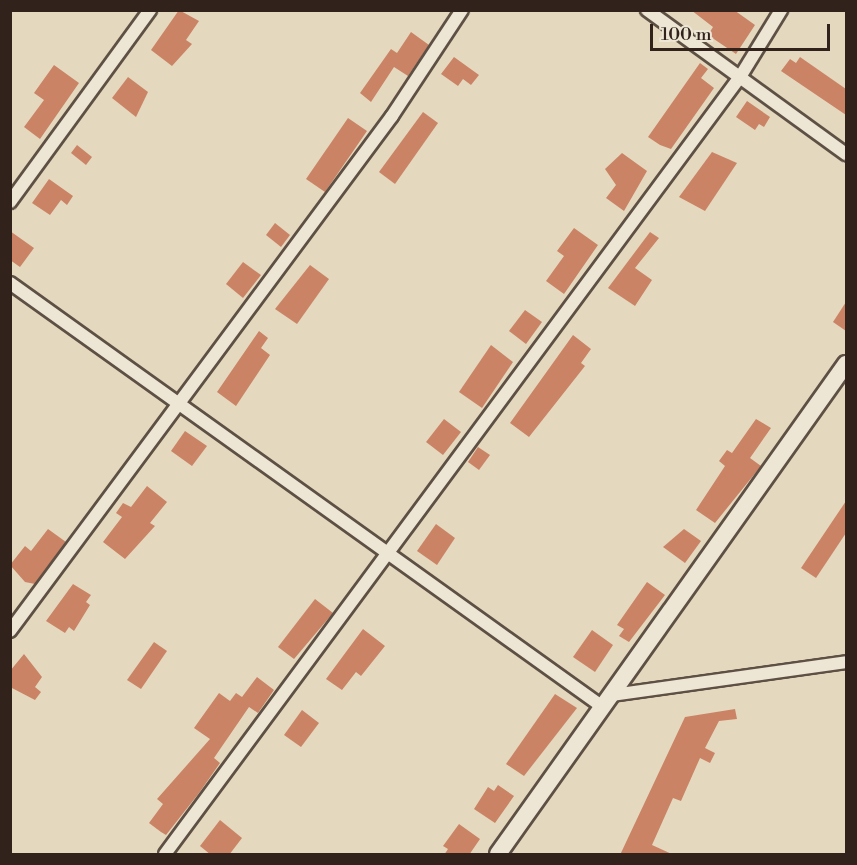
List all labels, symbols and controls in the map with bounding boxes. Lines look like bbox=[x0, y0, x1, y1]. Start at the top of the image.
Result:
scale bar bbox=[653, 12, 833, 50]
text: 100 m bbox=[661, 23, 712, 46]

